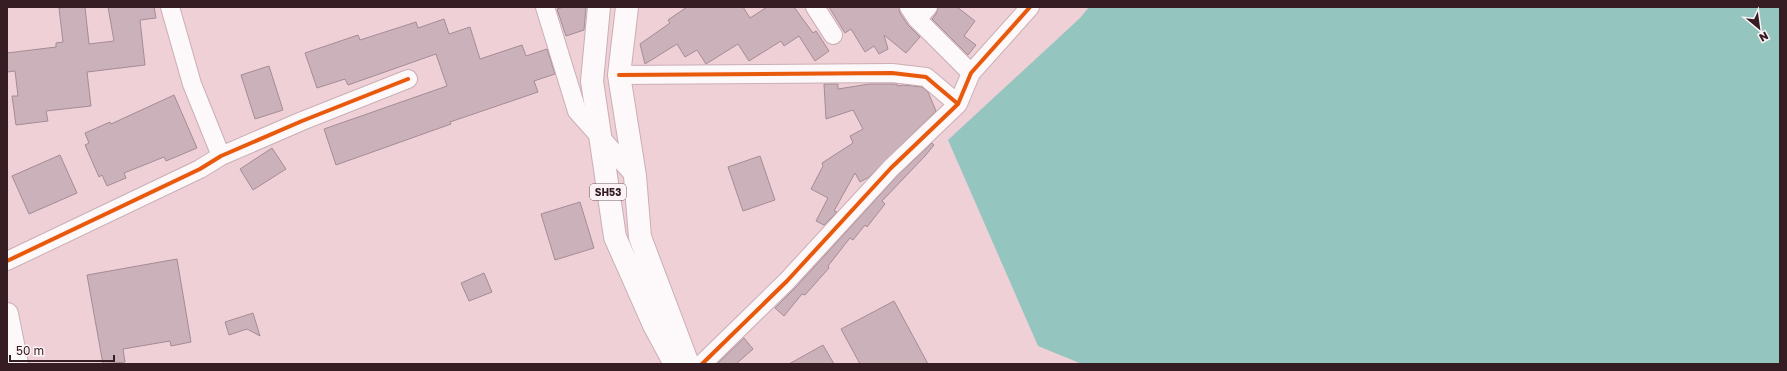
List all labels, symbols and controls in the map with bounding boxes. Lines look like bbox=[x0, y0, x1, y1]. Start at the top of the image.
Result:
north arrow bbox=[1739, 8, 1779, 48]
text: N bbox=[1757, 29, 1771, 45]
road number: SH53 bbox=[590, 184, 626, 200]
scale bar bbox=[10, 337, 114, 363]
text: 50 m bbox=[16, 343, 44, 358]

